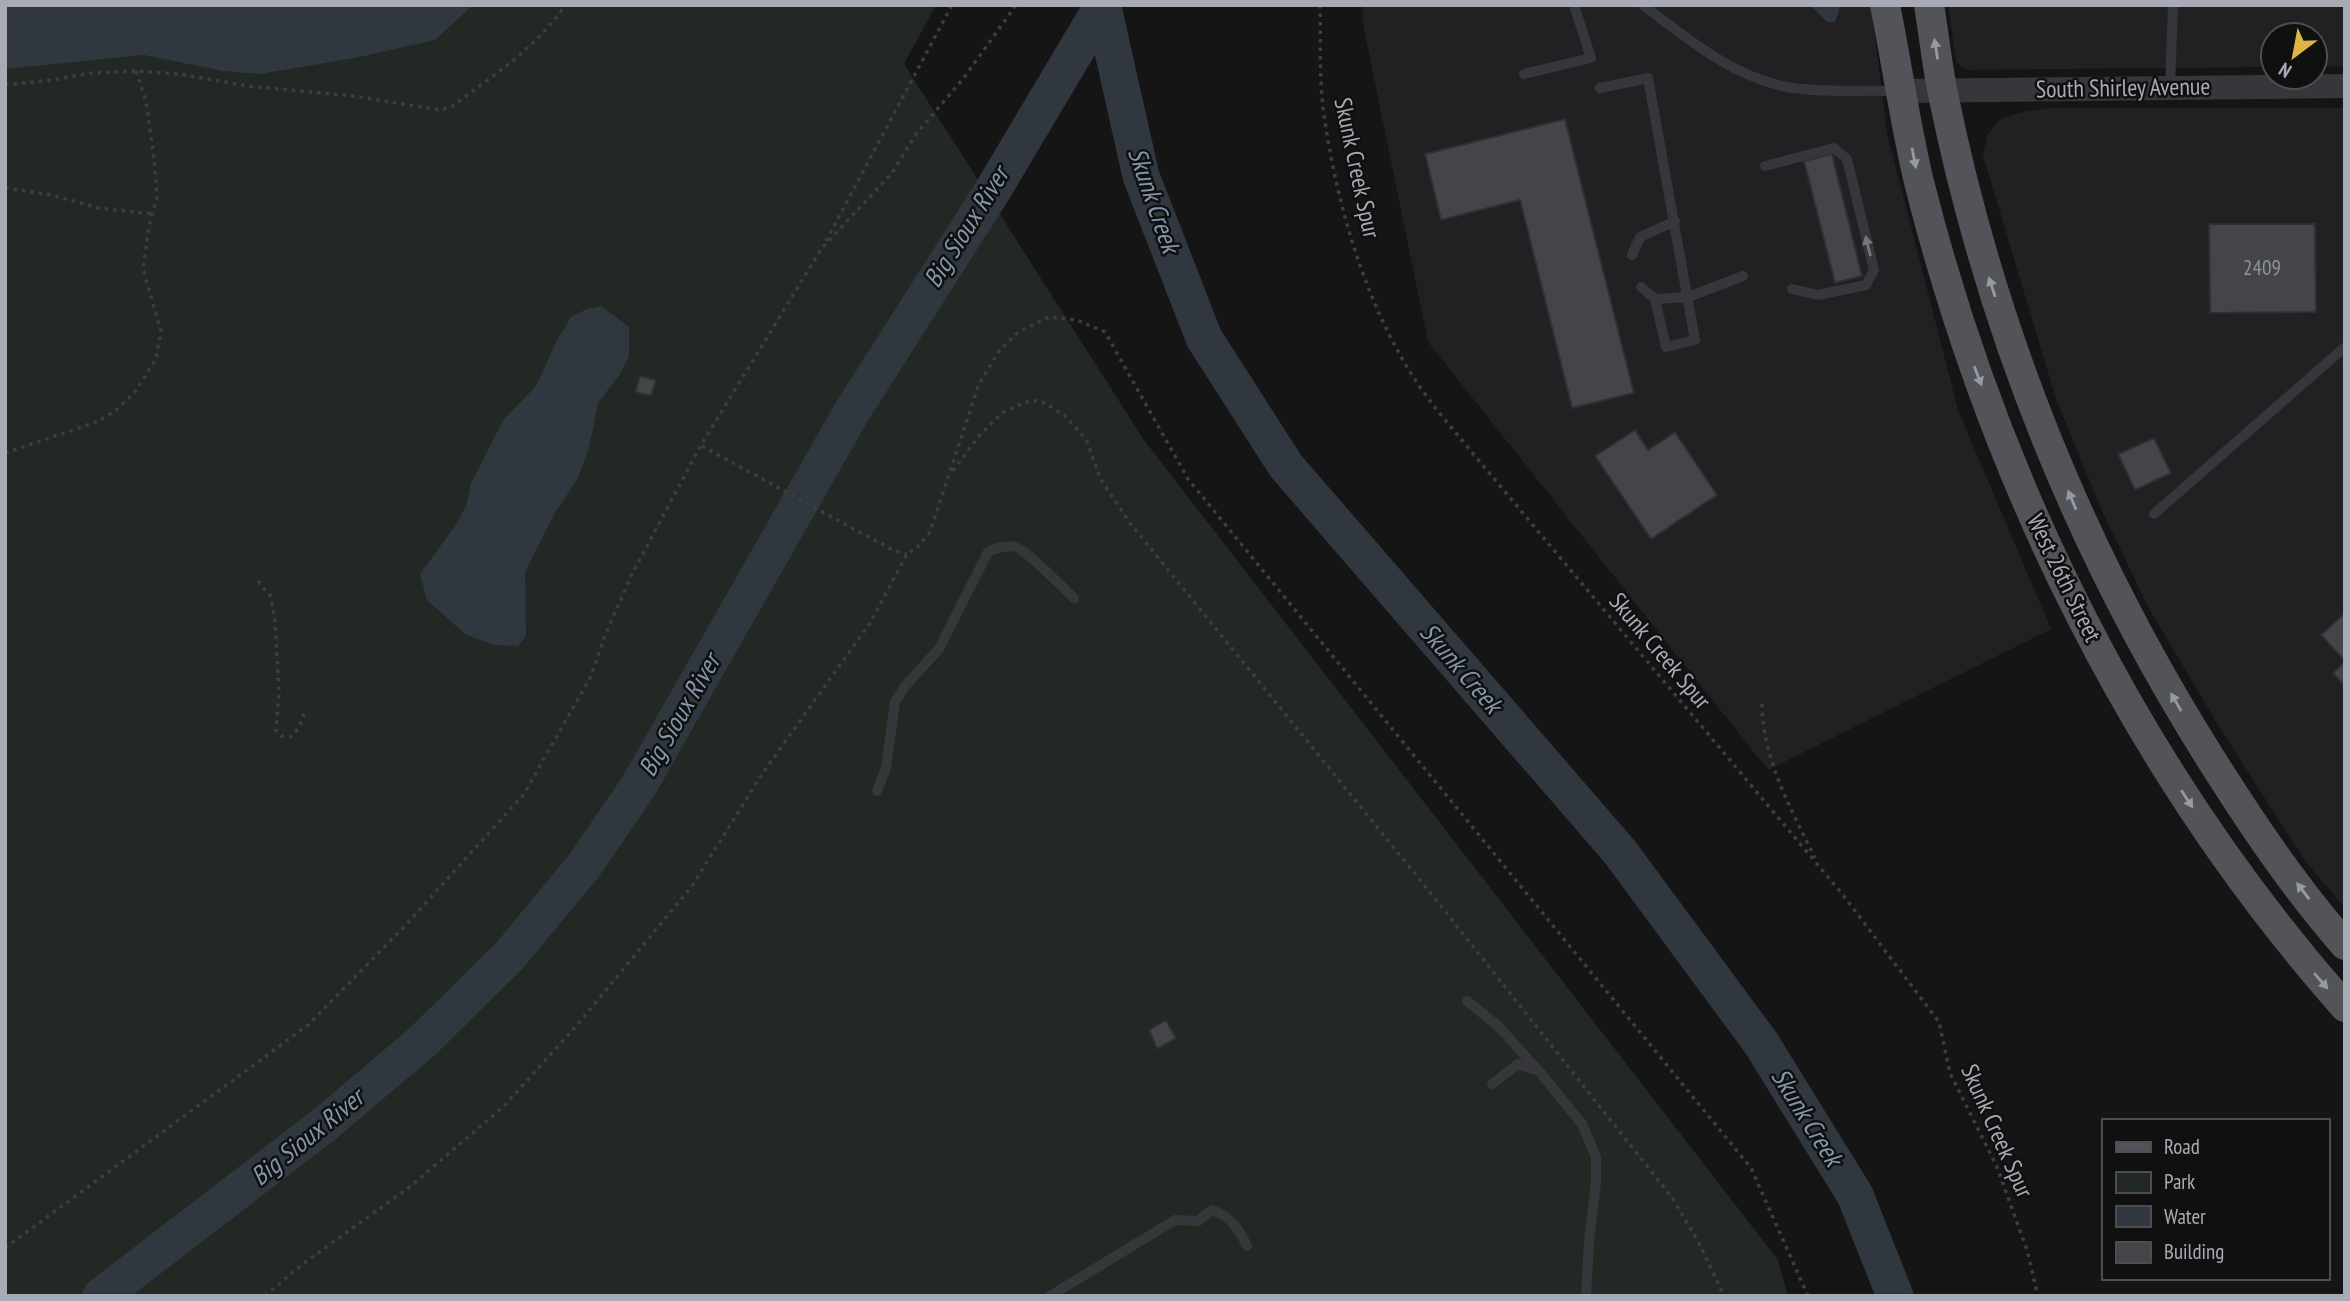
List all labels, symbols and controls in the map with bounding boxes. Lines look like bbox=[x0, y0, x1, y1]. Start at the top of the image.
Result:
north arrow bbox=[2259, 21, 2329, 91]
one-way arrow bbox=[1930, 37, 1941, 59]
text: N bbox=[2274, 58, 2296, 83]
street label: South Shirley Avenue bbox=[2035, 70, 2210, 105]
street label: Skunk Creek Spur bbox=[1327, 95, 1388, 241]
water label: Skunk Creek bbox=[1121, 143, 1189, 259]
one-way arrow bbox=[1909, 147, 1920, 169]
water label: Big Sioux River bbox=[916, 157, 1018, 293]
one-way arrow bbox=[1862, 235, 1873, 257]
house number: 2409 bbox=[2243, 254, 2281, 281]
one-way arrow bbox=[1986, 276, 1997, 297]
one-way arrow bbox=[1972, 366, 1983, 387]
one-way arrow bbox=[2066, 490, 2078, 510]
street label: West 26th Street bbox=[2020, 509, 2109, 647]
street label: Skunk Creek Spur bbox=[1603, 586, 1718, 716]
water label: Skunk Creek bbox=[1413, 616, 1511, 722]
water label: Big Sioux River bbox=[630, 644, 729, 782]
one-way arrow bbox=[2170, 692, 2182, 712]
one-way arrow bbox=[2180, 789, 2193, 808]
one-way arrow bbox=[2296, 882, 2310, 900]
one-way arrow bbox=[2313, 972, 2328, 989]
street label: Skunk Creek Spur bbox=[1954, 1059, 2041, 1203]
water label: Skunk Creek bbox=[1765, 1062, 1852, 1174]
water label: Big Sioux River bbox=[244, 1079, 373, 1192]
legend bbox=[2102, 1119, 2329, 1280]
text: Road bbox=[2164, 1133, 2200, 1160]
text: Park bbox=[2164, 1168, 2195, 1195]
text: Water bbox=[2164, 1203, 2206, 1230]
text: Building bbox=[2164, 1238, 2224, 1265]

